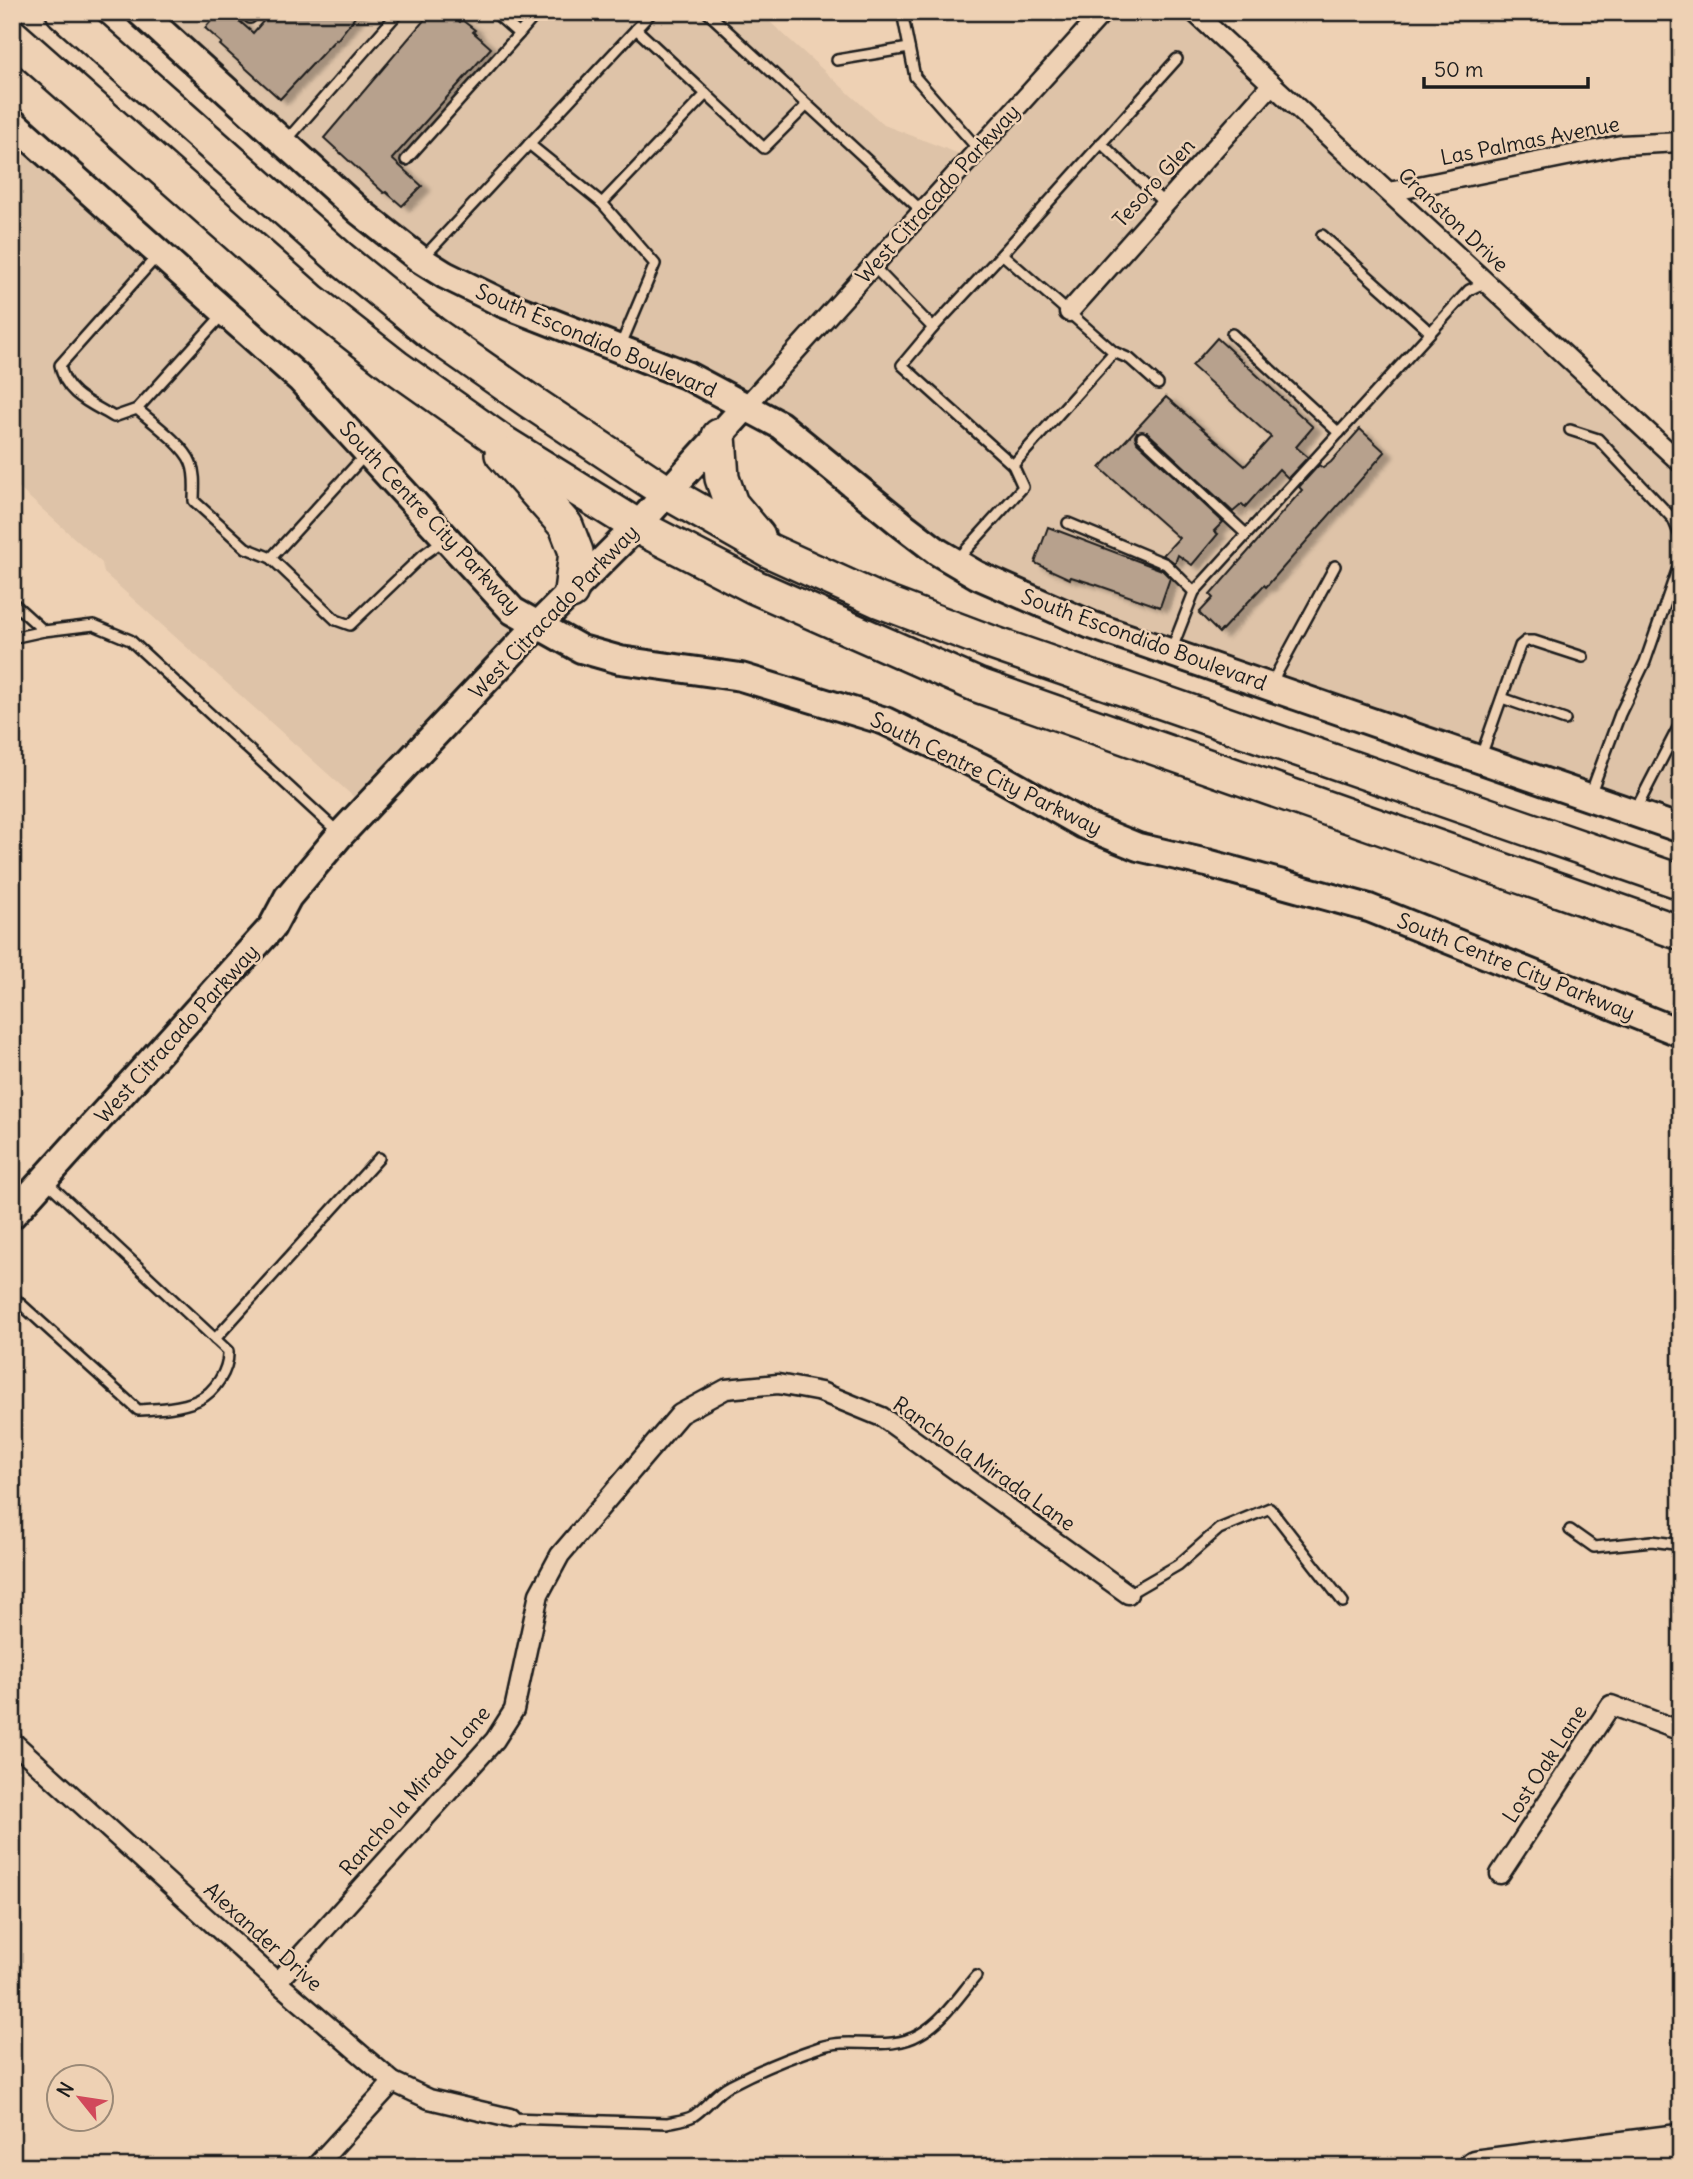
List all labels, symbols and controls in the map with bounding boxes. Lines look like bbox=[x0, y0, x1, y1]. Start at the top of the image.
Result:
scale bar bbox=[1424, 46, 1588, 90]
text: 50 m bbox=[1434, 56, 1483, 83]
street label: West Citracado Parkway bbox=[850, 98, 1025, 289]
street label: Las Palmas Avenue bbox=[1438, 110, 1622, 171]
street label: Tesoro Glen bbox=[1107, 132, 1201, 233]
street label: Cranston Drive bbox=[1392, 162, 1514, 278]
street label: South Escondido Boulevard bbox=[472, 277, 721, 404]
street label: South Centre City Parkway bbox=[334, 416, 527, 620]
street label: West Citracado Parkway bbox=[463, 519, 644, 705]
street label: South Escondido Boulevard bbox=[1018, 583, 1271, 697]
street label: South Centre City Parkway bbox=[866, 706, 1106, 841]
street label: South Centre City Parkway bbox=[1393, 906, 1639, 1027]
street label: West Citracado Parkway bbox=[89, 938, 264, 1129]
street label: Rancho la Mirada Lane bbox=[888, 1390, 1081, 1537]
street label: Rancho la Mirada Lane bbox=[333, 1700, 496, 1881]
street label: Lost Oak Lane bbox=[1496, 1700, 1593, 1828]
street label: Alexander Drive bbox=[198, 1876, 328, 1997]
north arrow bbox=[46, 2064, 116, 2134]
text: N bbox=[52, 2078, 79, 2101]

